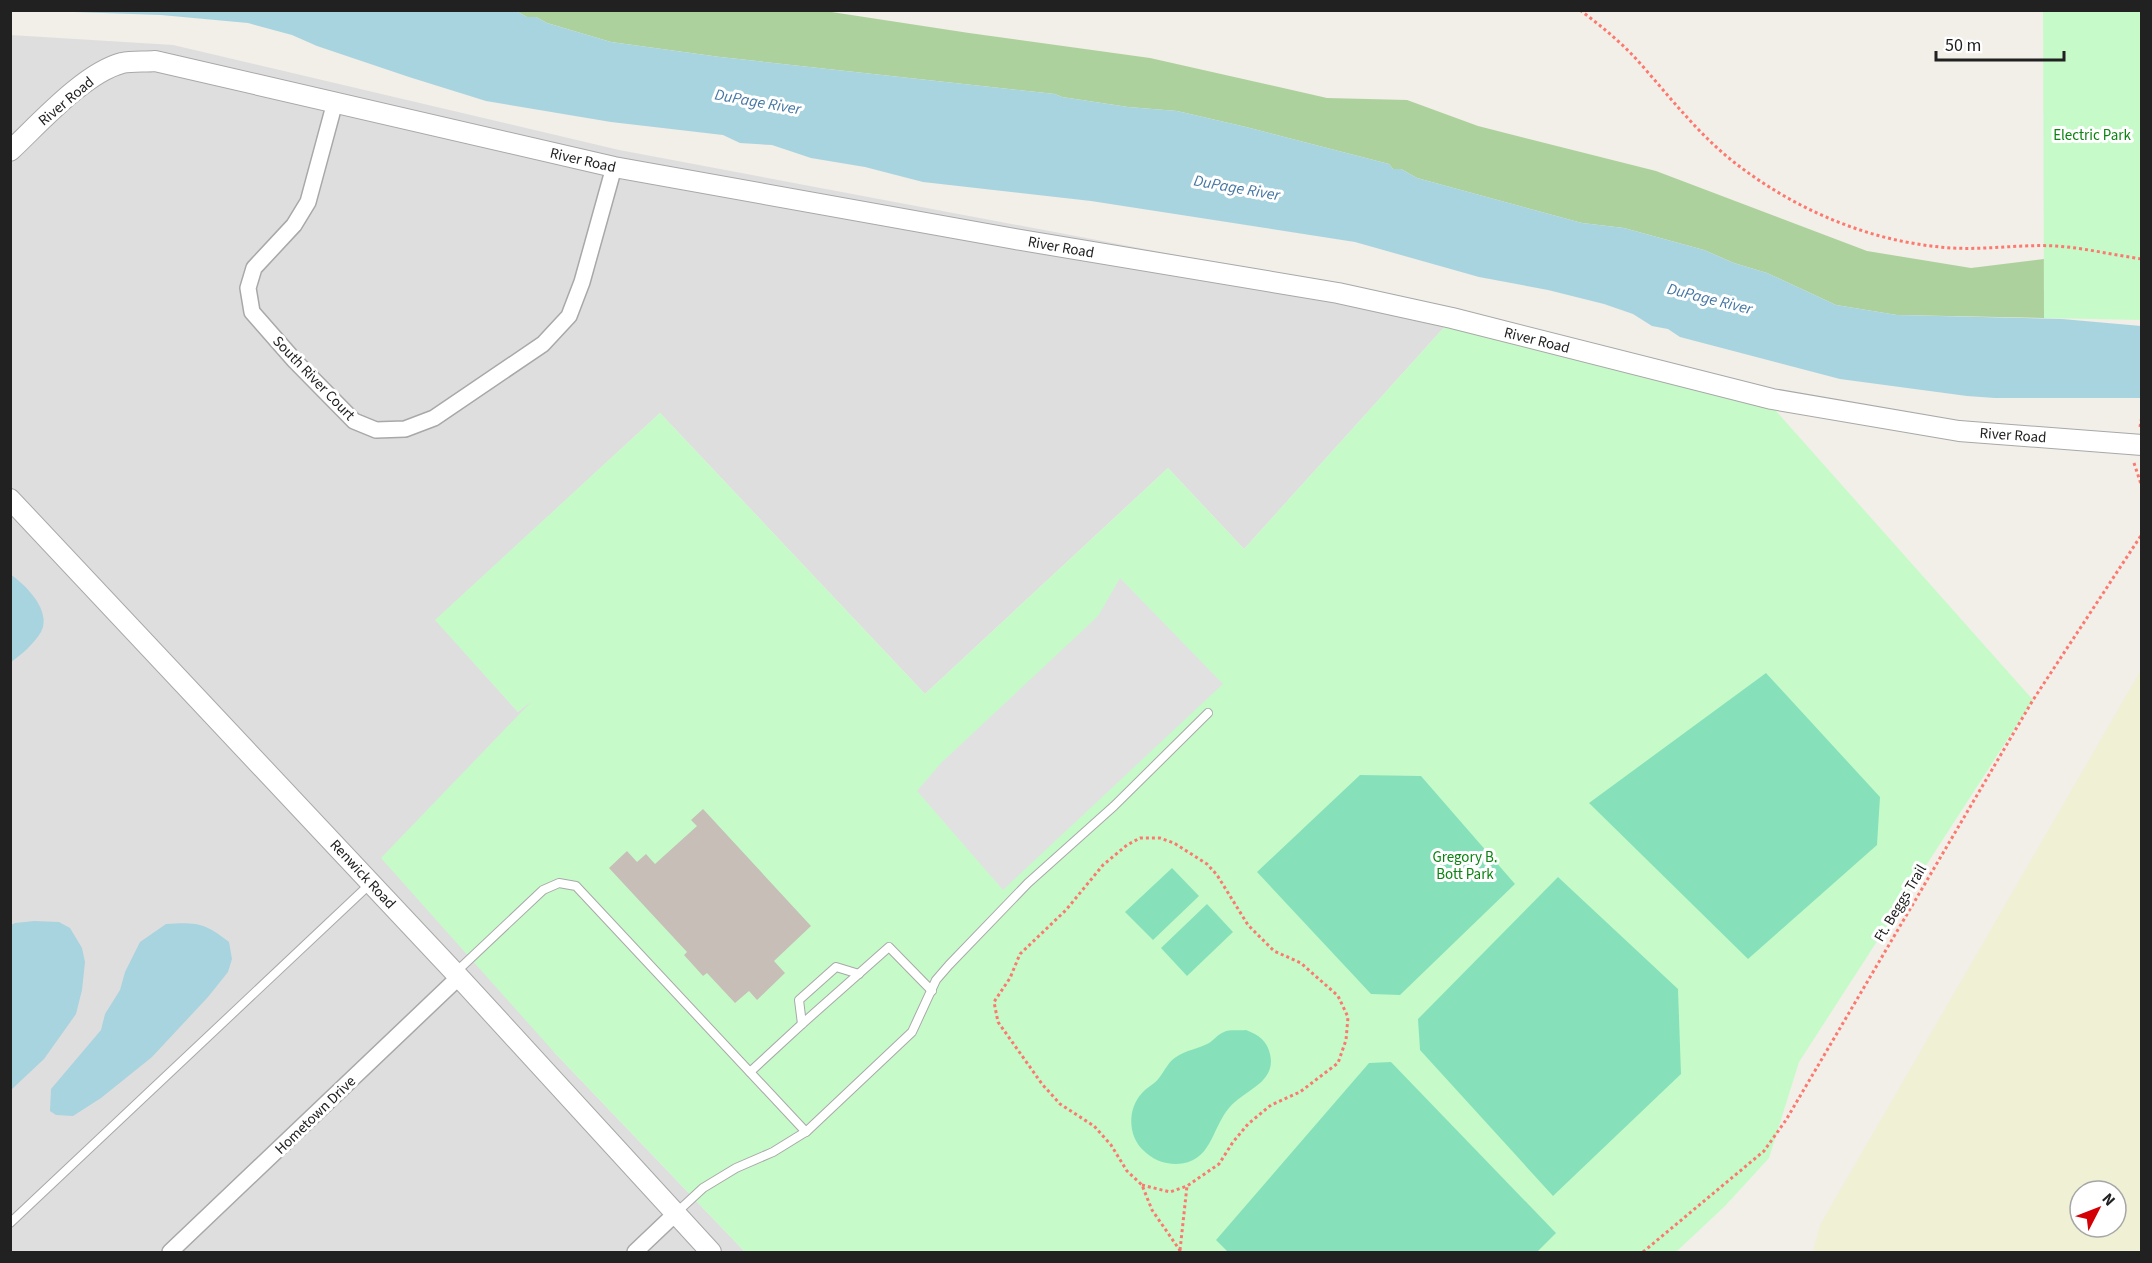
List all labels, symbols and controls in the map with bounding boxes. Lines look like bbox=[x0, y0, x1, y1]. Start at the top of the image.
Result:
scale bar bbox=[1936, 24, 2064, 62]
text: 50 m bbox=[1945, 33, 1981, 58]
street label: River Road bbox=[34, 72, 99, 131]
water label: DuPage River bbox=[713, 84, 804, 121]
park label: Electric Park bbox=[2053, 125, 2131, 146]
street label: River Road bbox=[548, 143, 618, 178]
water label: DuPage River bbox=[1192, 170, 1283, 207]
street label: River Road bbox=[1026, 231, 1096, 264]
water label: DuPage River bbox=[1665, 278, 1756, 321]
street label: River Road bbox=[1502, 322, 1572, 359]
street label: South River Court bbox=[268, 331, 360, 425]
street label: River Road bbox=[1979, 423, 2047, 448]
street label: Renwick Road bbox=[325, 835, 400, 914]
park label: Gregory B. Bott Park bbox=[1432, 847, 1498, 885]
street label: Ft. Beggs Trail bbox=[1869, 860, 1932, 946]
street label: Hometown Drive bbox=[270, 1071, 360, 1159]
north arrow bbox=[2068, 1179, 2128, 1239]
text: N bbox=[2097, 1188, 2120, 1211]

